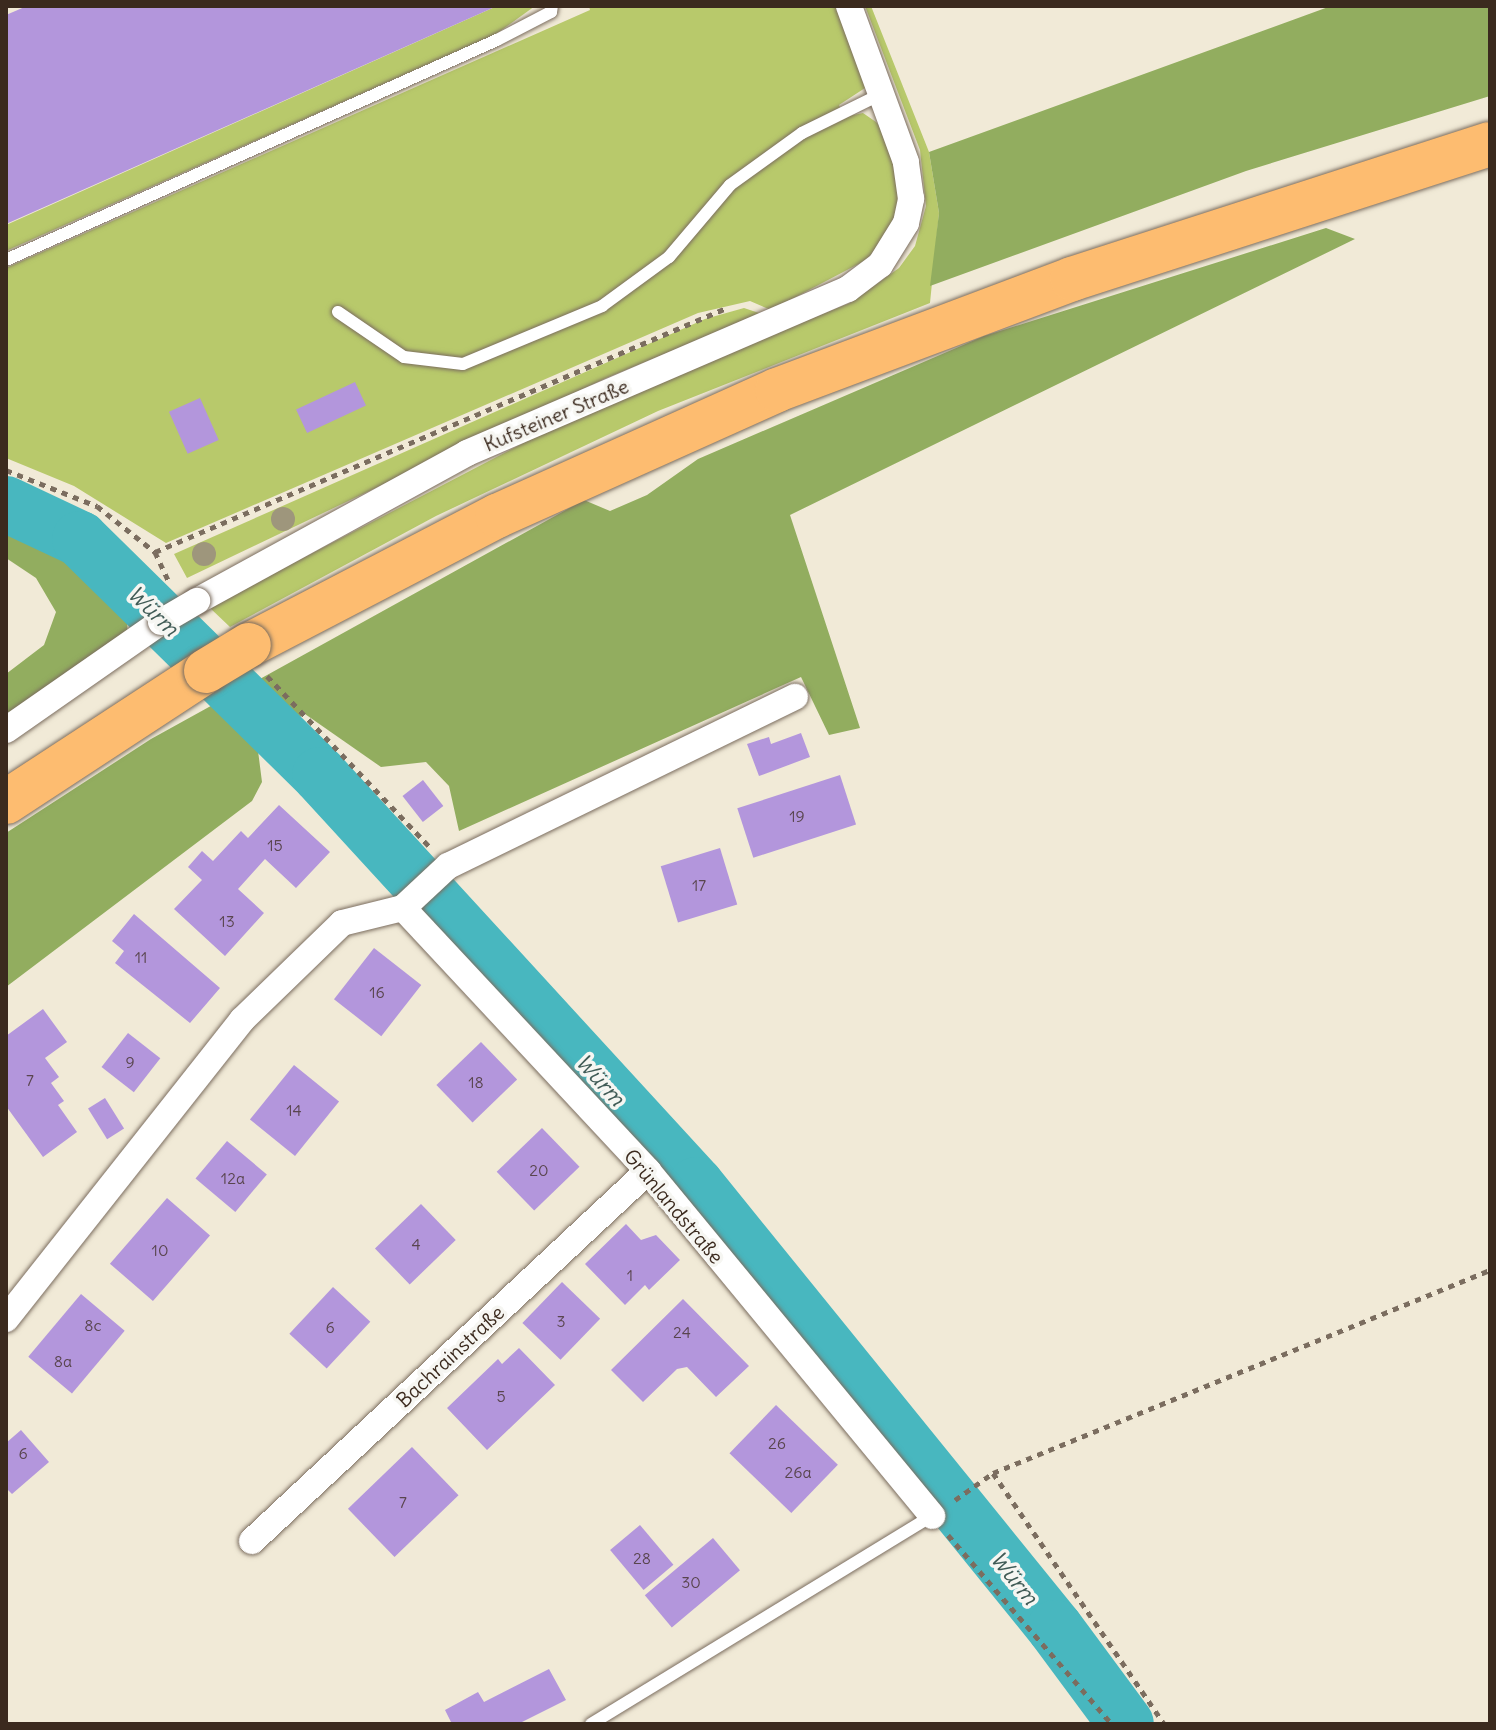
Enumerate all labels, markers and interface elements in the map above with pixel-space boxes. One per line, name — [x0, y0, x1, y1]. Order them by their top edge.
street label: Kufsteiner Straße — [480, 374, 632, 456]
water label: Würm — [122, 580, 184, 642]
house number: 19 — [789, 806, 805, 826]
house number: 15 — [267, 835, 283, 855]
house number: 17 — [692, 875, 706, 895]
house number: 13 — [219, 911, 235, 931]
house number: 11 — [135, 947, 147, 967]
house number: 16 — [369, 982, 385, 1002]
water label: Würm — [570, 1049, 630, 1111]
house number: 9 — [125, 1052, 135, 1072]
house number: 7 — [26, 1070, 34, 1090]
house number: 18 — [468, 1072, 484, 1092]
house number: 14 — [286, 1100, 302, 1120]
street label: Grünlandstraße — [619, 1144, 729, 1268]
house number: 20 — [529, 1160, 549, 1180]
house number: 12a — [221, 1168, 245, 1188]
house number: 4 — [411, 1234, 421, 1254]
house number: 10 — [152, 1240, 168, 1260]
house number: 1 — [627, 1265, 633, 1285]
street label: Bachrainstraße — [391, 1300, 509, 1412]
house number: 3 — [556, 1311, 566, 1331]
house number: 8c — [84, 1315, 102, 1335]
house number: 6 — [325, 1317, 335, 1337]
house number: 24 — [673, 1322, 691, 1342]
house number: 8a — [54, 1351, 72, 1371]
house number: 5 — [496, 1386, 506, 1406]
house number: 26 — [768, 1433, 786, 1453]
house number: 6 — [18, 1443, 28, 1463]
house number: 26a — [784, 1462, 812, 1482]
house number: 7 — [399, 1492, 407, 1512]
water label: Würm — [985, 1546, 1043, 1610]
house number: 28 — [633, 1548, 651, 1568]
house number: 30 — [681, 1572, 701, 1592]

